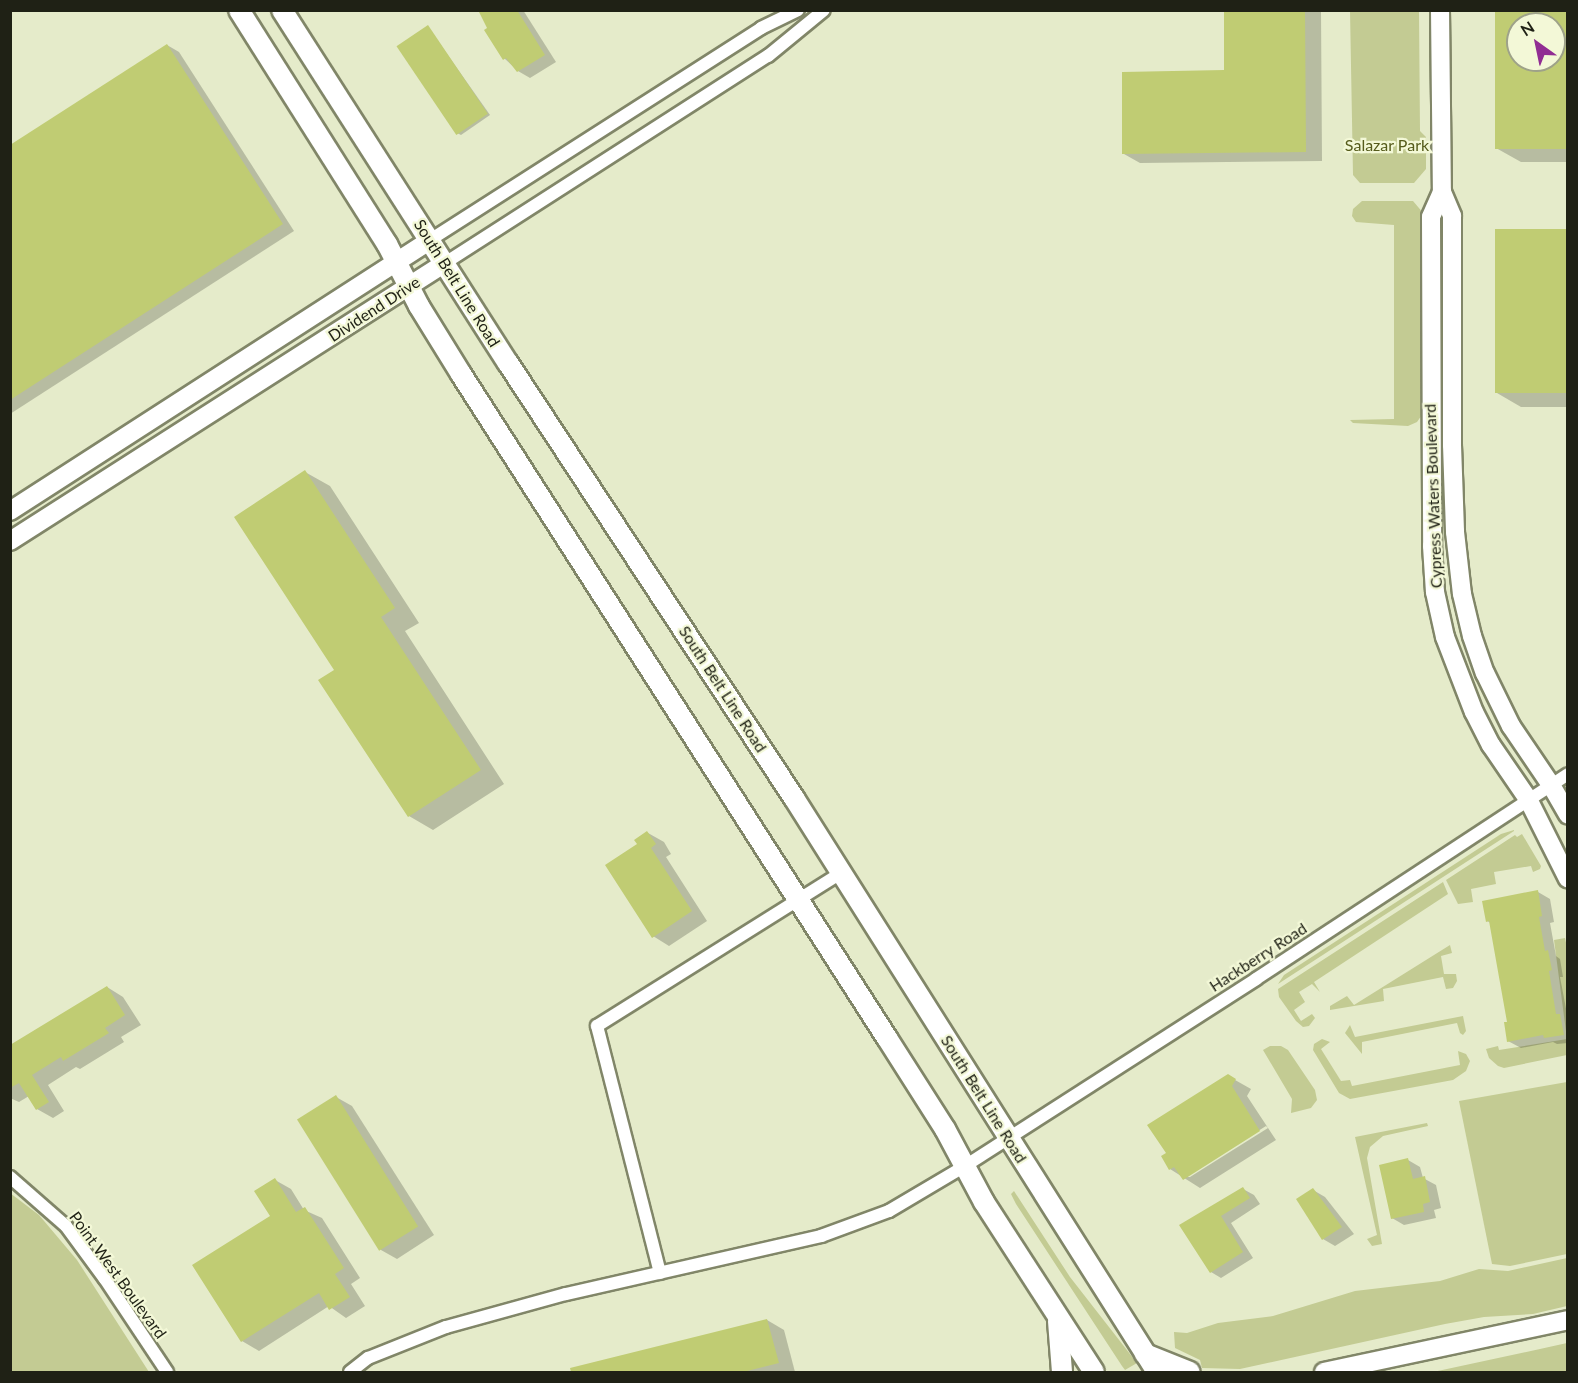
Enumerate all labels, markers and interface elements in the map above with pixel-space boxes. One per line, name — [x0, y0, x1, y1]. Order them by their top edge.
north arrow — [1506, 12, 1566, 72]
text: N — [1517, 17, 1537, 39]
park label: Salazar Park — [1345, 135, 1429, 155]
street label: South Belt Line Road — [410, 216, 504, 350]
street label: Dividend Drive — [325, 272, 423, 346]
street label: Cypress Waters Boulevard — [1420, 403, 1446, 589]
street label: South Belt Line Road — [675, 622, 771, 756]
street label: Hackberry Road — [1206, 918, 1310, 996]
street label: South Belt Line Road — [937, 1032, 1031, 1166]
street label: Point West Boulevard — [65, 1208, 171, 1342]

